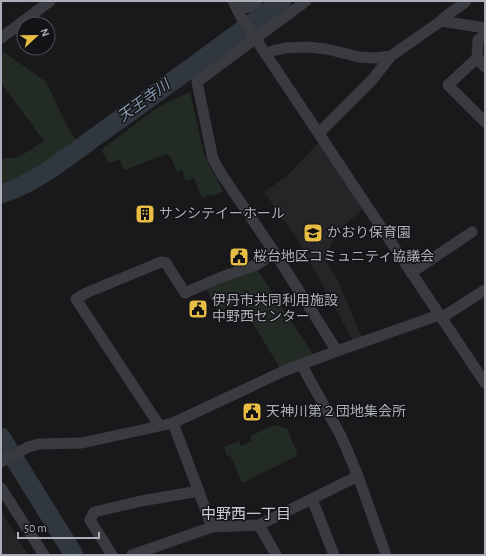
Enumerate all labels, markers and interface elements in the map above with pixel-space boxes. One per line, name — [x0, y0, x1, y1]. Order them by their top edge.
north arrow — [16, 16, 56, 56]
text: N — [38, 27, 51, 38]
water label: 天王寺川 — [115, 75, 174, 125]
building icon: サンシテイーホール — [134, 203, 156, 225]
place label: サンシテイーホール — [159, 207, 285, 221]
school or university icon: かおり保育園 — [302, 222, 324, 244]
place label: かおり保育園 — [327, 225, 411, 240]
public building icon: 桜台地区コミュニティ協議会 — [228, 246, 250, 268]
place label: 桜台地区コミュニティ協議会 — [253, 248, 434, 264]
place label: 伊丹市共同利用施設 中野西センター — [212, 292, 338, 324]
public building icon: 伊丹市共同利用施設 中野西センター — [187, 298, 209, 320]
public building icon: 天神川第２団地集会所 — [241, 401, 263, 423]
place label: 天神川第２団地集会所 — [266, 403, 406, 419]
district label: 中野西一丁目 — [201, 506, 291, 522]
scale bar — [18, 514, 99, 540]
text: 50 m — [24, 522, 47, 534]

